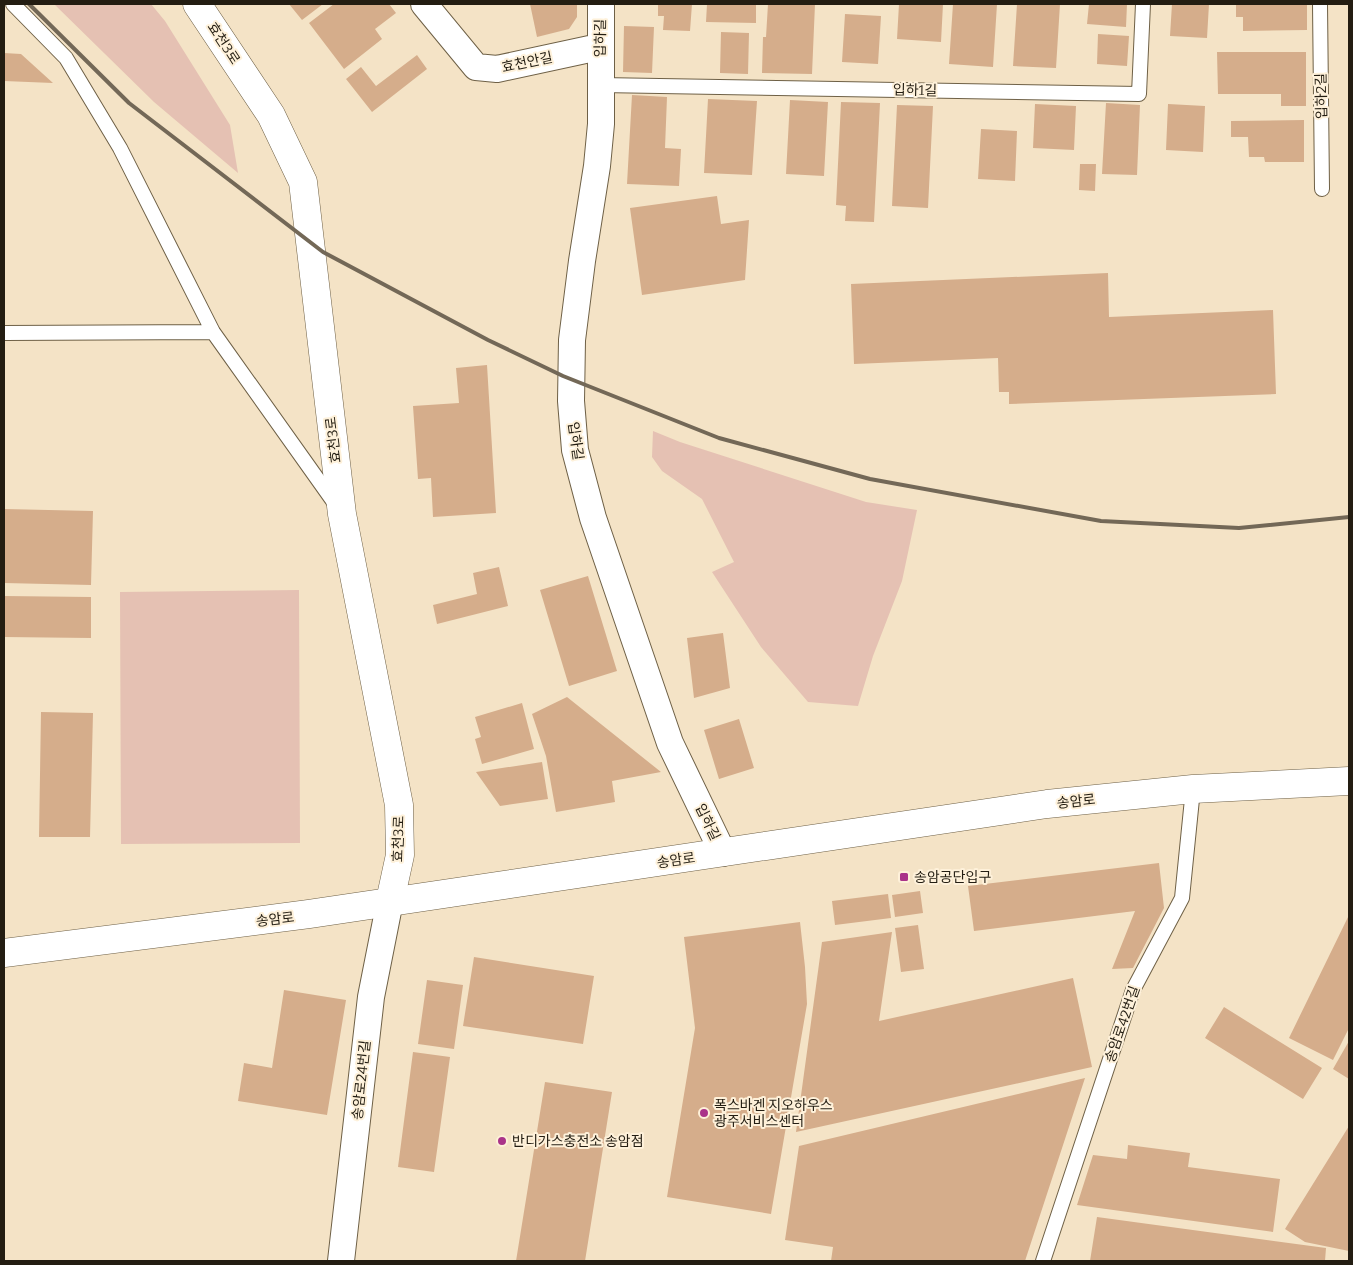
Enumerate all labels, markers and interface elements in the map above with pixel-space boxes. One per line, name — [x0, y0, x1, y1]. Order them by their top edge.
street label: 효천3로 — [204, 19, 243, 68]
street label: 입하길 — [592, 19, 609, 57]
street label: 효천안길 — [500, 49, 554, 76]
street label: 입하2길 — [1313, 73, 1330, 119]
street label: 입하1길 — [893, 82, 937, 99]
street label: 효천3로 — [322, 416, 345, 464]
street label: 입하길 — [564, 421, 587, 461]
street label: 송암로 — [1056, 791, 1096, 812]
street label: 입하길 — [691, 801, 724, 843]
street label: 효천3로 — [389, 815, 408, 863]
street label: 송암로 — [656, 849, 697, 872]
place label: 송암공단입구 — [914, 869, 991, 886]
marker: 송암공단입구 — [898, 871, 910, 883]
street label: 송암로 — [255, 909, 295, 930]
street label: 송암로42번길 — [1101, 983, 1144, 1065]
street label: 송암로24번길 — [349, 1039, 374, 1121]
place label: 폭스바겐 지오하우스 광주서비스센터 — [714, 1097, 833, 1130]
marker: 폭스바겐 지오하우스 광주서비스센터 — [698, 1107, 710, 1119]
place label: 반디가스충전소 송암점 — [512, 1133, 644, 1150]
marker: 반디가스충전소 송암점 — [496, 1135, 508, 1147]

